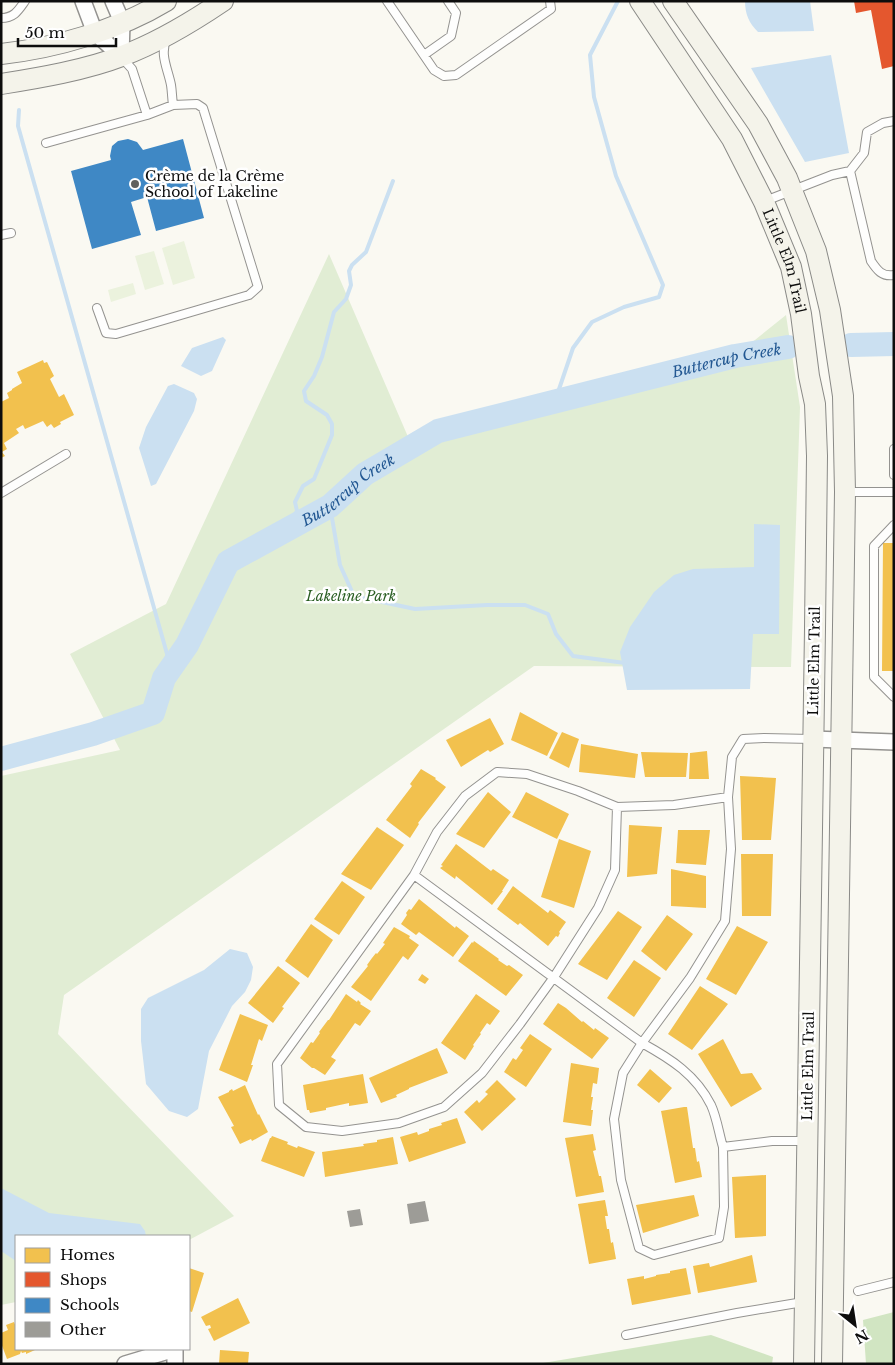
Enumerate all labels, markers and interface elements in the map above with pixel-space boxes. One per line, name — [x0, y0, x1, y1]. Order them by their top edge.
scale bar — [18, 15, 115, 47]
text: 50 m — [25, 23, 65, 42]
place label: Crème de la Crème School of Lakeline — [145, 167, 284, 201]
marker: Crème de la Crème School of Lakeline — [129, 178, 141, 190]
street label: Little Elm Trail — [759, 206, 810, 315]
water label: Buttercup Creek — [669, 339, 782, 381]
water label: Buttercup Creek — [297, 449, 398, 530]
park label: Lakeline Park — [305, 587, 396, 605]
street label: Little Elm Trail — [804, 606, 824, 716]
street label: Little Elm Trail — [798, 1011, 818, 1121]
legend — [15, 1235, 190, 1350]
text: Homes — [60, 1245, 115, 1264]
text: Shops — [60, 1270, 107, 1289]
text: Schools — [60, 1295, 120, 1314]
north arrow — [830, 1300, 880, 1350]
text: Other — [60, 1320, 107, 1339]
text: N — [851, 1325, 872, 1347]

